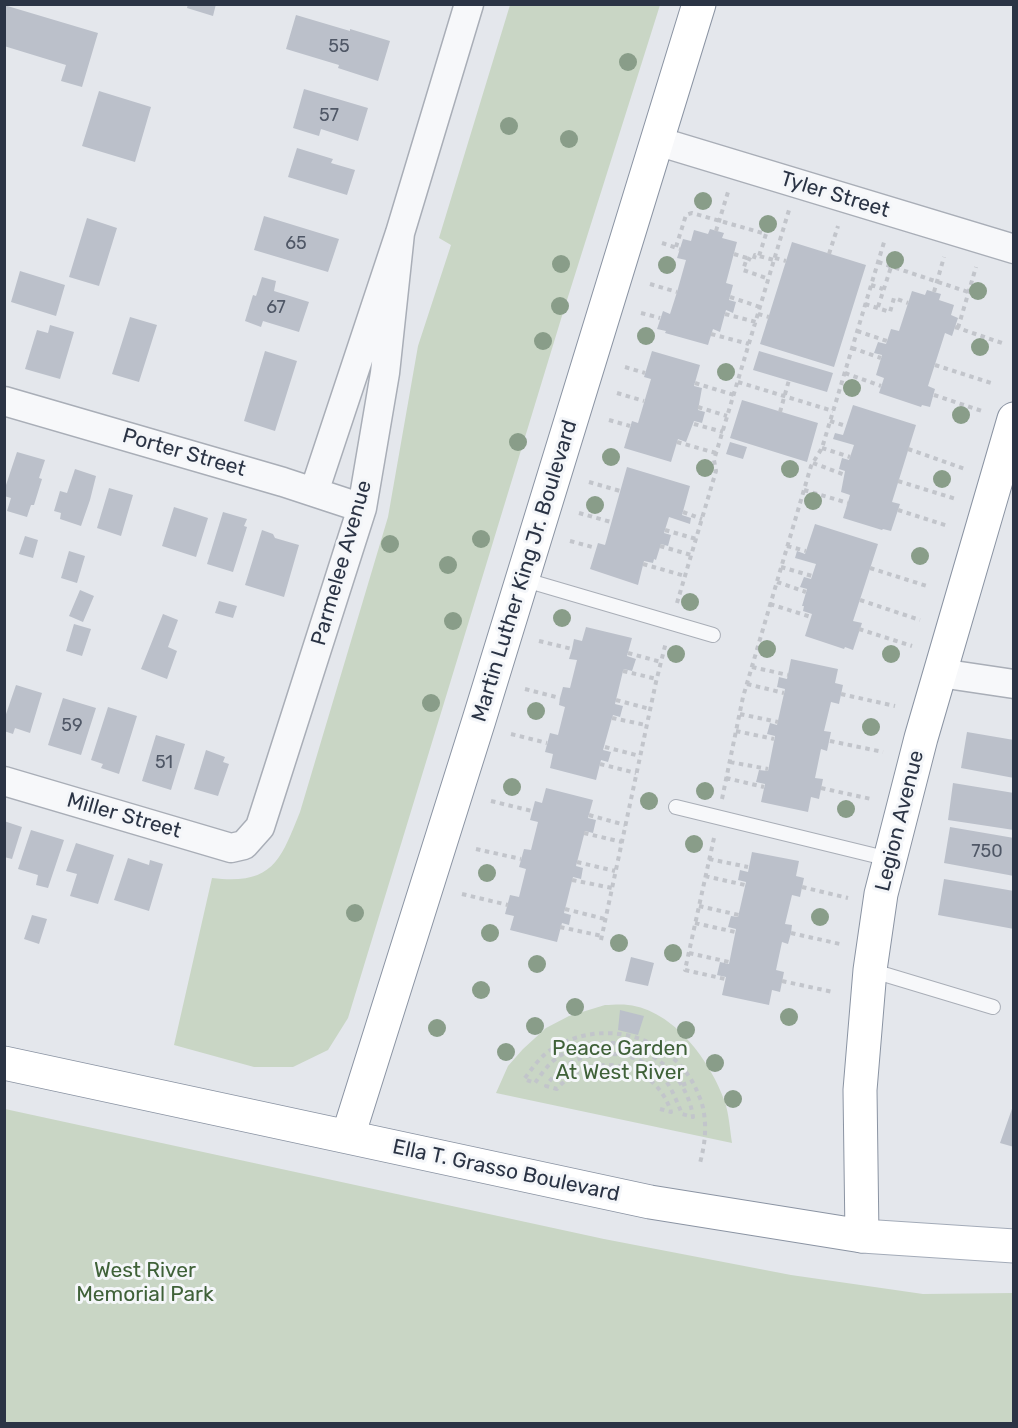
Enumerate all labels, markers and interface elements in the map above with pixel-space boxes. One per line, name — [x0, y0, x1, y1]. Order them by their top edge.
house number: 55 — [328, 36, 350, 58]
house number: 57 — [319, 105, 339, 127]
street label: Tyler Street — [777, 166, 893, 224]
house number: 65 — [285, 233, 307, 255]
house number: 67 — [266, 297, 286, 319]
street label: Martin Luther King Jr. Boulevard — [467, 417, 583, 725]
street label: Porter Street — [119, 423, 249, 483]
street label: Parmelee Avenue — [306, 478, 378, 648]
house number: 59 — [61, 715, 83, 737]
street label: Legion Avenue — [870, 748, 930, 894]
house number: 51 — [155, 752, 173, 774]
street label: Miller Street — [64, 788, 184, 844]
house number: 750 — [971, 841, 1003, 863]
park label: Peace Garden At West River — [552, 1036, 688, 1086]
street label: Ella T. Grasso Boulevard — [390, 1135, 622, 1207]
park label: West River Memorial Park — [76, 1258, 214, 1308]

